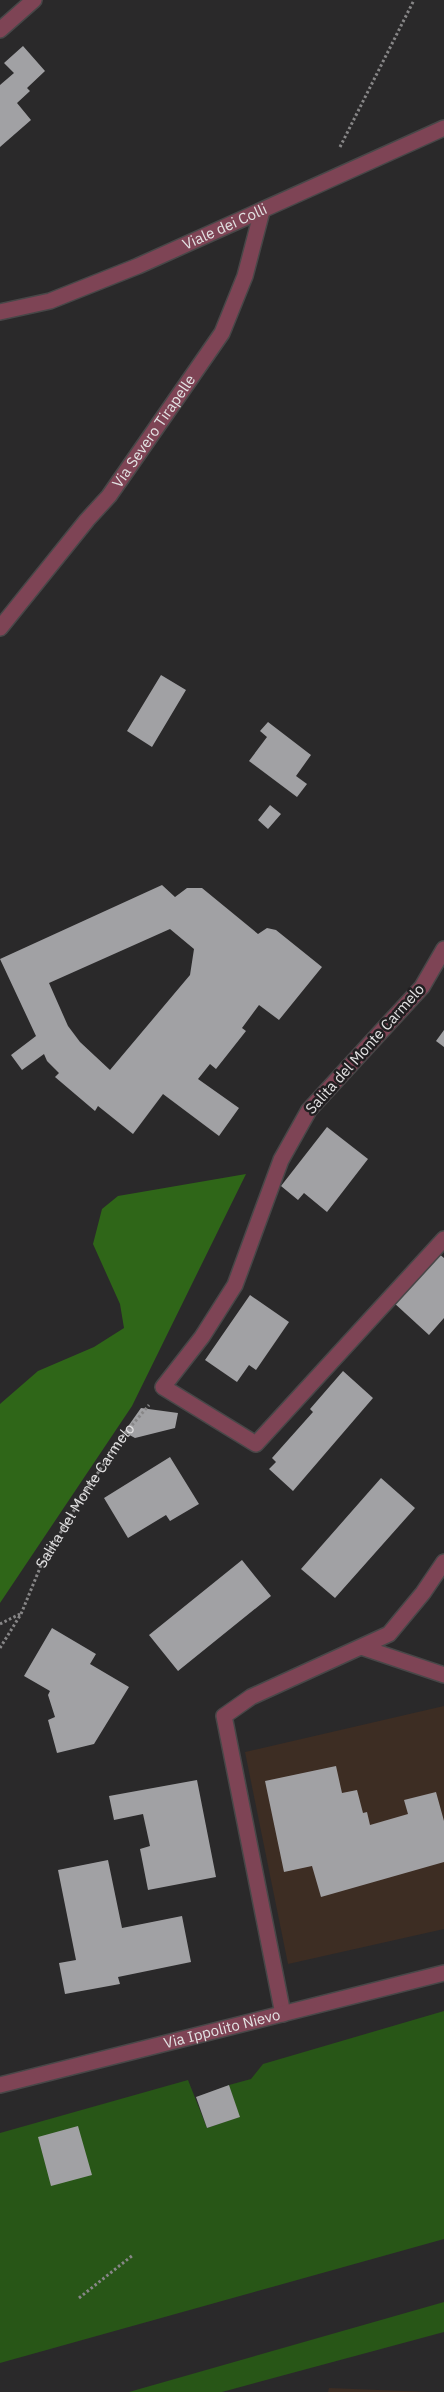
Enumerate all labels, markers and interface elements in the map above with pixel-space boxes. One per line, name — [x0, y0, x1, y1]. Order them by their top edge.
street label: Viale dei Colli — [179, 199, 270, 254]
street label: Via Severo Tirapelle — [108, 371, 199, 491]
street label: Salita del Monte Carmelo — [301, 980, 428, 1118]
street label: Salita del Monte Carmelo — [31, 1419, 139, 1571]
street label: Via Ippolito Nievo — [162, 2005, 282, 2052]

